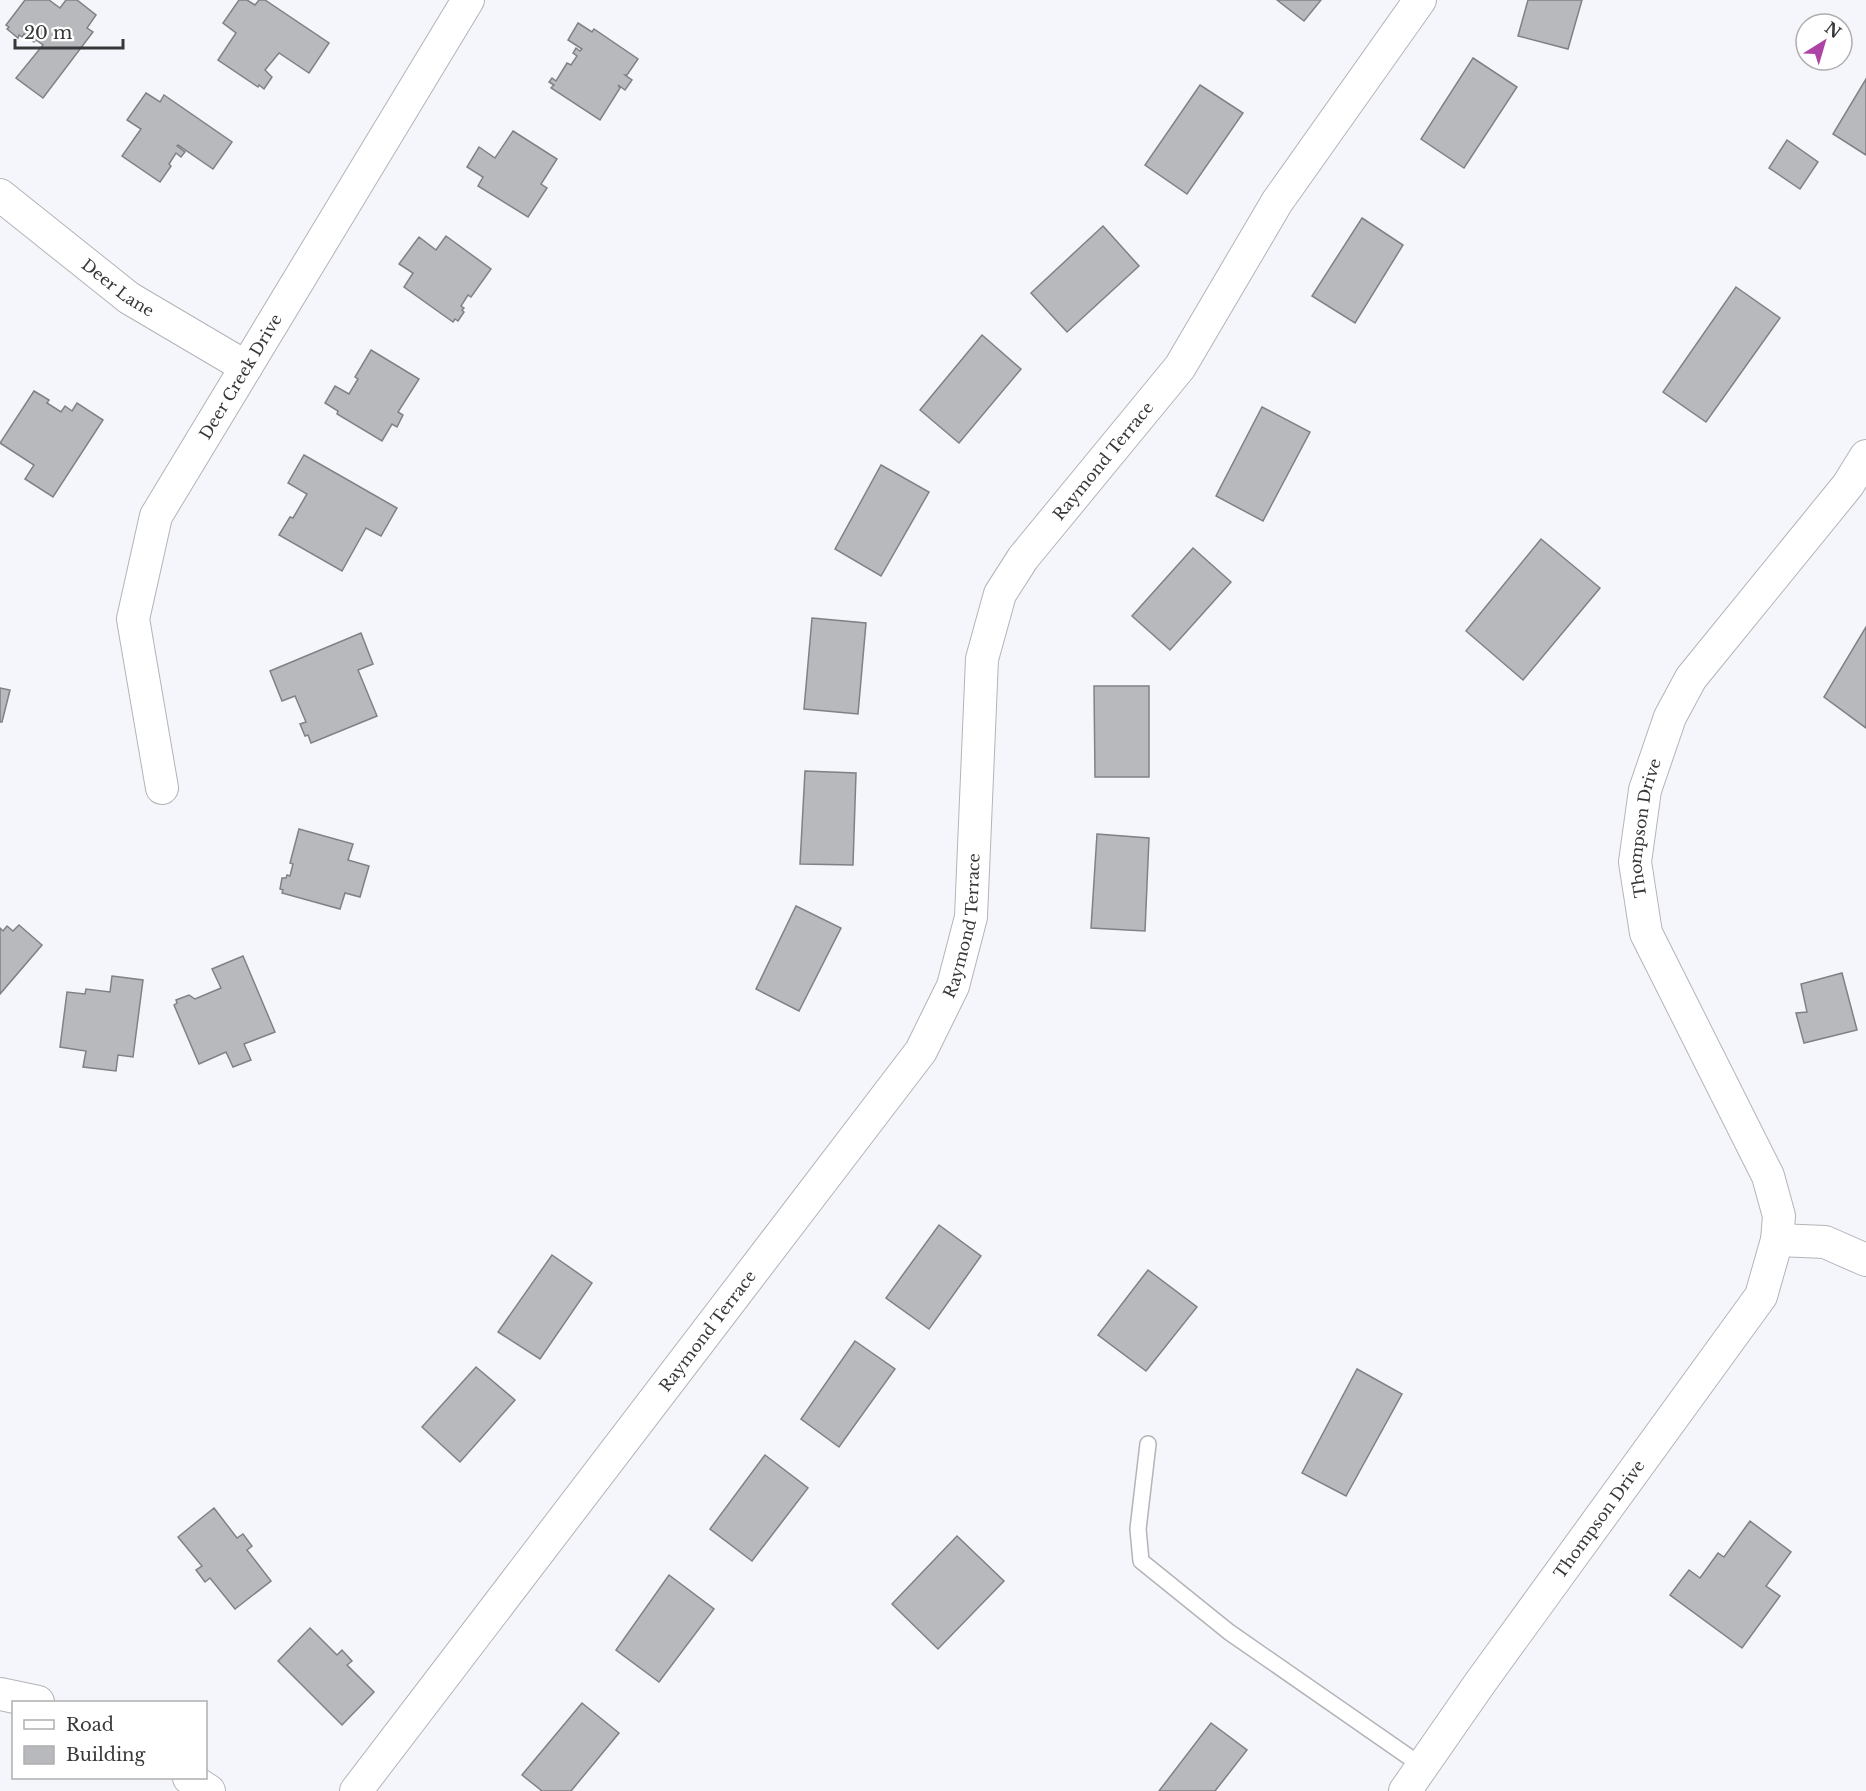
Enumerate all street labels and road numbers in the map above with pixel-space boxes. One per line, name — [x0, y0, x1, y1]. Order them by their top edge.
street label: Deer Lane — [78, 254, 158, 321]
street label: Deer Creek Drive — [195, 310, 286, 443]
street label: Raymond Terrace — [1048, 398, 1157, 524]
street label: Thompson Drive — [1625, 756, 1665, 899]
street label: Raymond Terrace — [939, 853, 984, 1001]
street label: Raymond Terrace — [655, 1266, 760, 1395]
street label: Thompson Drive — [1549, 1456, 1649, 1582]

